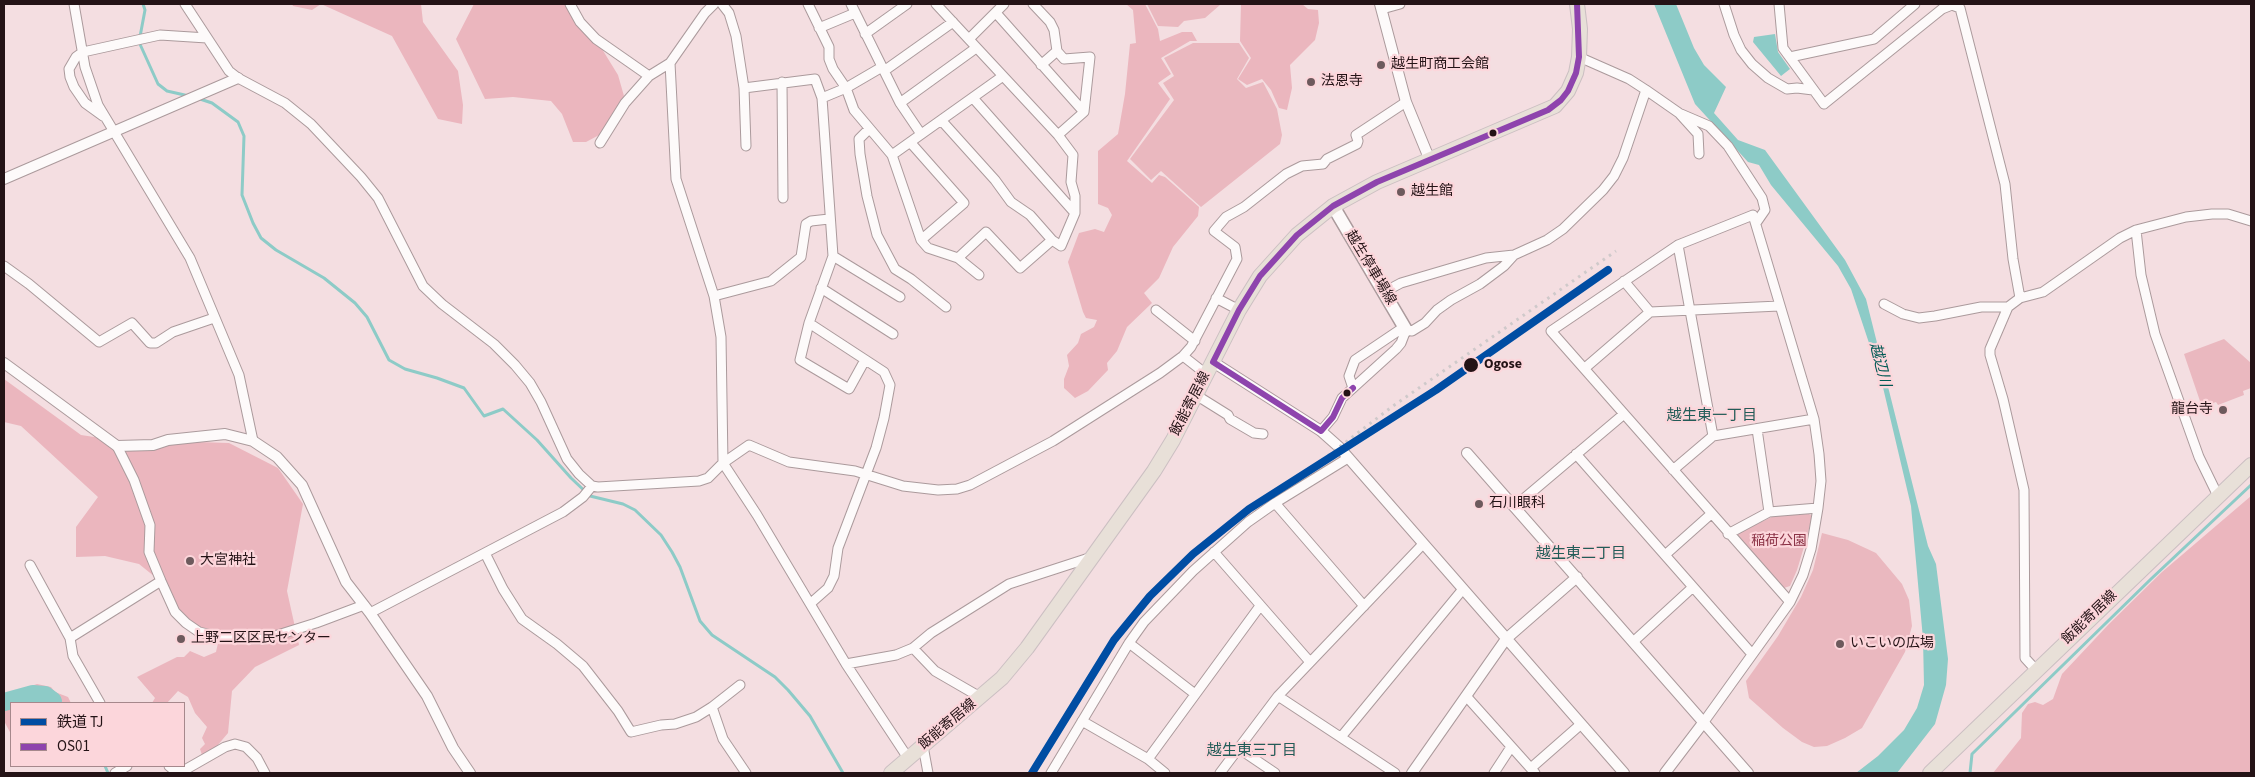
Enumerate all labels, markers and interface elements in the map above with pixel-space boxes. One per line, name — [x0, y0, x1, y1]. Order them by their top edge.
place label: 越生町商工会館 — [1391, 57, 1489, 73]
marker: 越生町商工会館 — [1375, 59, 1387, 71]
place label: 法恩寺 — [1321, 74, 1363, 90]
marker: 法恩寺 — [1305, 76, 1317, 88]
unlabelled marker — [1488, 128, 1498, 138]
place label: 越生館 — [1411, 184, 1453, 200]
marker: 越生館 — [1395, 186, 1407, 198]
street label: 越生停車場線 — [1341, 228, 1399, 308]
water label: 越辺川 — [1865, 341, 1893, 389]
marker: Ogose — [1462, 356, 1480, 374]
place label: Ogose — [1484, 357, 1522, 373]
street label: 飯能寄居線 — [1168, 369, 1214, 439]
unlabelled marker — [1342, 388, 1352, 398]
place label: 龍台寺 — [2171, 402, 2213, 418]
marker: 龍台寺 — [2217, 404, 2229, 416]
district label: 越生東一丁目 — [1667, 408, 1757, 426]
place label: 石川眼科 — [1489, 496, 1545, 512]
marker: 石川眼科 — [1473, 498, 1485, 510]
park label: 稲荷公園 — [1751, 534, 1807, 550]
district label: 越生東二丁目 — [1536, 546, 1626, 564]
place label: 大宮神社 — [200, 553, 256, 569]
marker: 大宮神社 — [184, 555, 196, 567]
street label: 飯能寄居線 — [2059, 588, 2121, 648]
place label: 上野二区区民センター — [191, 631, 331, 647]
marker: 上野二区区民センター — [175, 633, 187, 645]
place label: いこいの広場 — [1850, 636, 1934, 652]
marker: いこいの広場 — [1834, 638, 1846, 650]
street label: 飯能寄居線 — [916, 696, 980, 754]
legend — [10, 702, 185, 767]
text: 鉄道 TJ — [57, 712, 103, 733]
text: OS01 — [57, 736, 90, 757]
district label: 越生東三丁目 — [1207, 743, 1297, 761]

